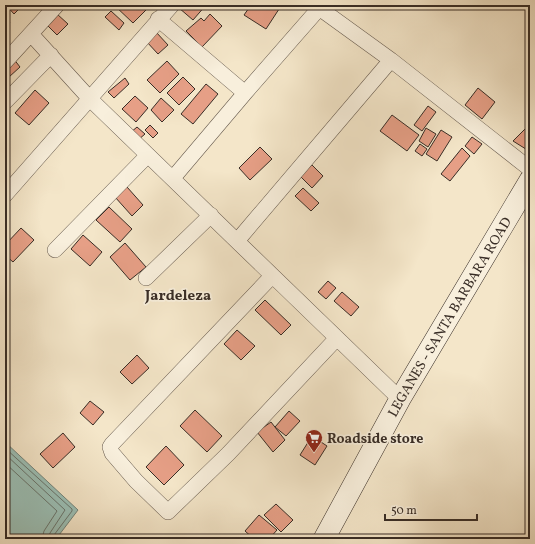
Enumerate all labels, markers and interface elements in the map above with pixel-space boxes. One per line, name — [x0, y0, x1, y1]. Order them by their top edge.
street label: LEGANES - SANTA BARBARA ROAD — [384, 214, 517, 421]
district label: Jardeleza — [144, 286, 211, 307]
supermarket icon: Roadside store — [304, 428, 324, 453]
place label: Roadside store — [327, 430, 424, 449]
scale bar — [385, 496, 477, 522]
text: 50 m — [391, 503, 417, 519]

